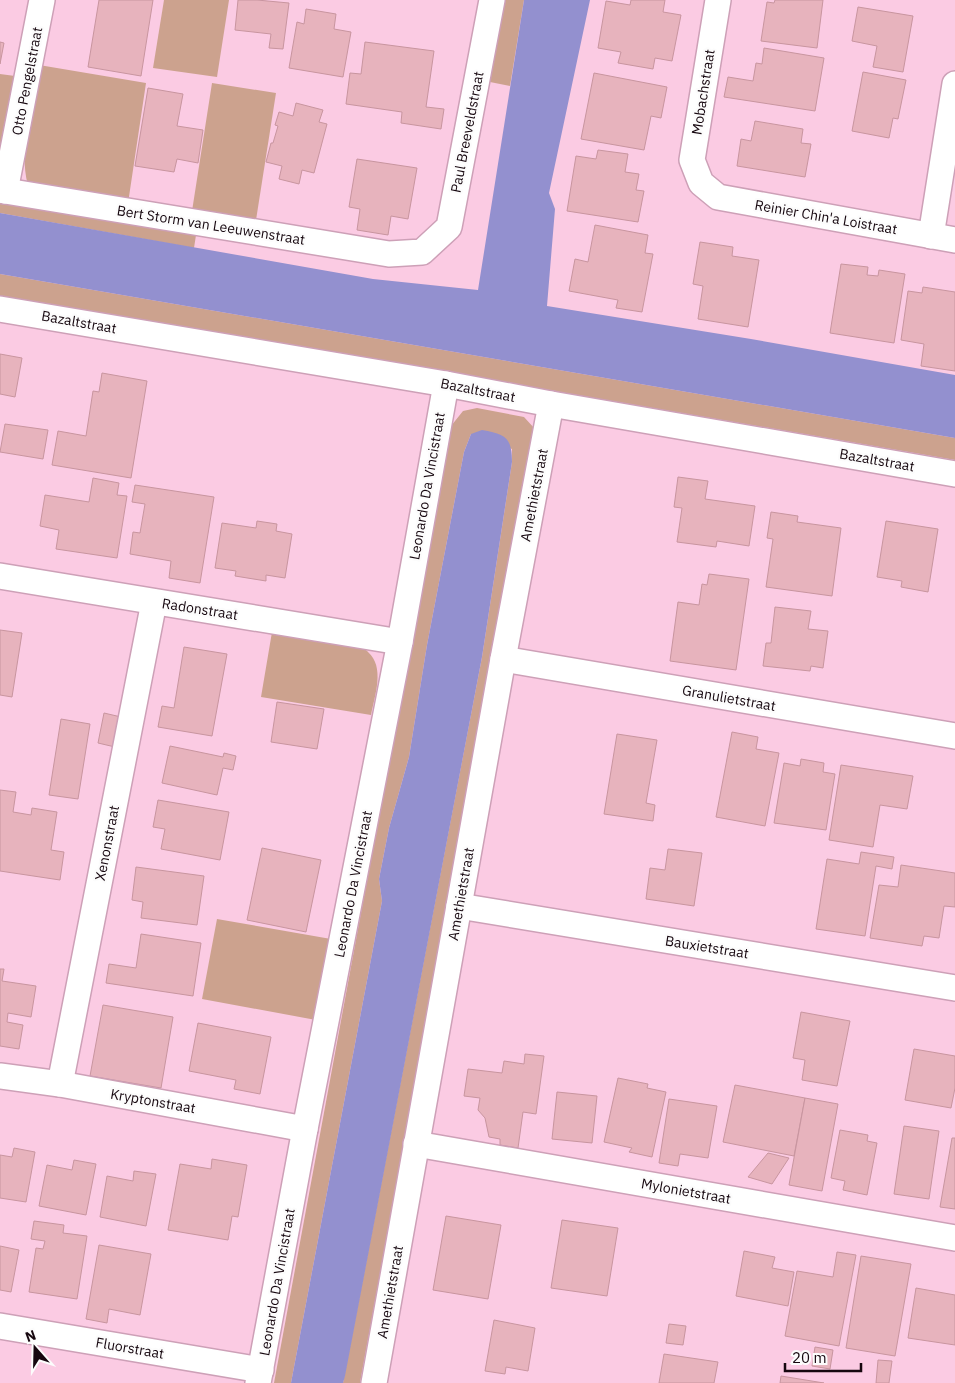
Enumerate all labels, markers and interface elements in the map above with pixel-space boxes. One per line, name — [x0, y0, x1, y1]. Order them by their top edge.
street label: Otto Pengelstraat — [8, 25, 46, 137]
street label: Mobachstraat — [687, 48, 719, 136]
street label: Paul Breeveldstraat — [446, 70, 488, 194]
street label: Reinier Chin'a Loistraat — [753, 196, 899, 238]
street label: Bert Storm van Leeuwenstraat — [116, 201, 306, 249]
street label: Bazaltstraat — [40, 307, 118, 337]
street label: Bazaltstraat — [439, 374, 517, 406]
street label: Leonardo Da Vincistraat — [405, 411, 449, 561]
street label: Bazaltstraat — [838, 445, 916, 475]
street label: Amethietstraat — [516, 447, 552, 543]
street label: Radonstraat — [161, 594, 239, 624]
street label: Granulietstraat — [681, 681, 777, 715]
street label: Xenonstraat — [91, 804, 123, 882]
street label: Leonardo Da Vincistraat — [330, 809, 376, 959]
street label: Amethietstraat — [444, 846, 478, 942]
street label: Bauxietstraat — [664, 932, 750, 962]
street label: Kryptonstraat — [109, 1085, 197, 1117]
street label: Mylonietstraat — [640, 1174, 732, 1208]
street label: Leonardo Da Vincistraat — [255, 1207, 299, 1357]
street label: Amethietstraat — [373, 1244, 407, 1340]
north arrow — [10, 1323, 60, 1373]
text: N — [23, 1326, 38, 1346]
street label: Fluorstraat — [94, 1333, 166, 1363]
scale bar — [785, 1340, 861, 1372]
text: 20 m — [792, 1348, 827, 1367]

